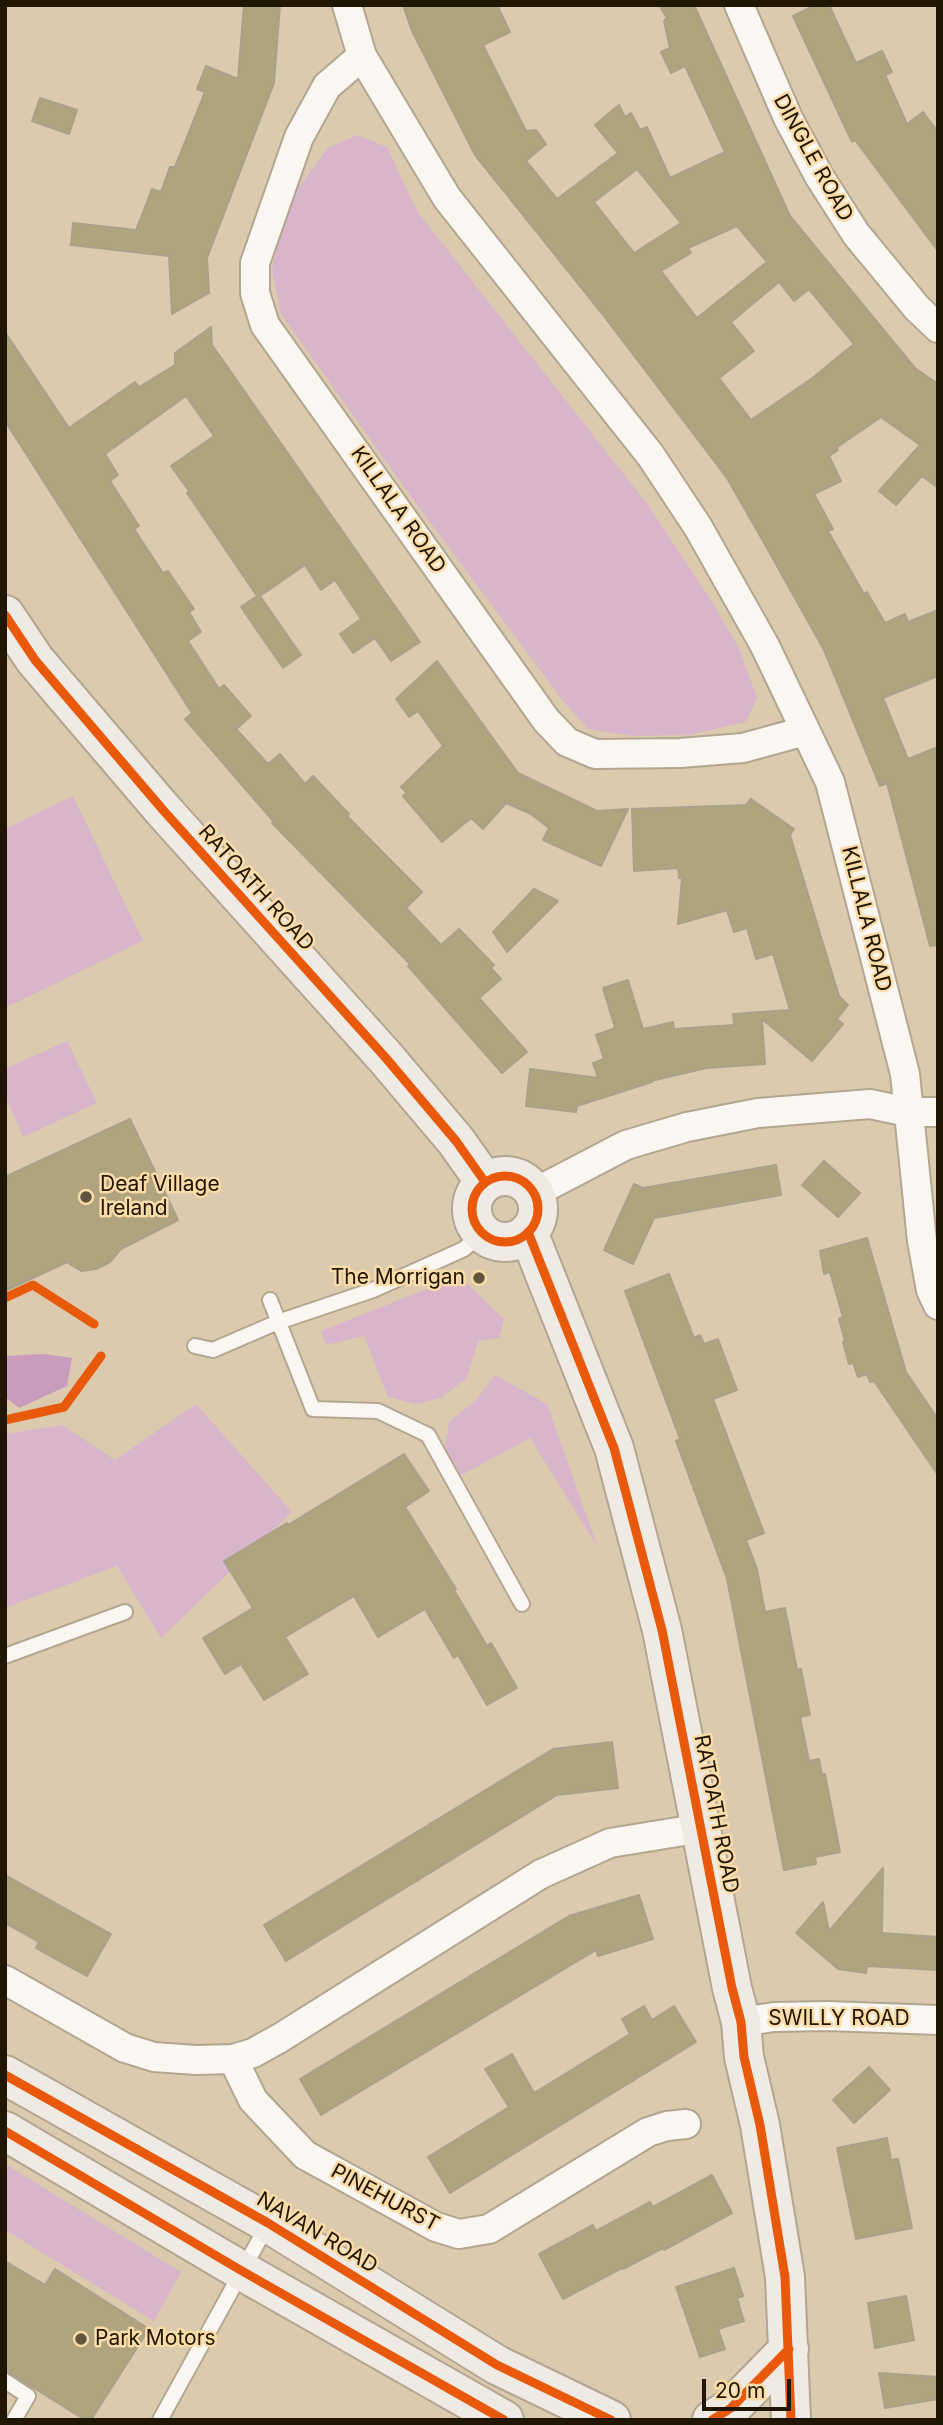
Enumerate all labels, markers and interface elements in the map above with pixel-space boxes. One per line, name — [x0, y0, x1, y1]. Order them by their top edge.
street label: DINGLE ROAD — [768, 90, 858, 226]
street label: KILLALA ROAD — [345, 442, 451, 578]
street label: RATOATH ROAD — [193, 820, 319, 956]
street label: KILLALA ROAD — [836, 844, 896, 994]
place label: Deaf Village Ireland — [100, 1172, 220, 1222]
marker: Deaf Village Ireland — [78, 1189, 94, 1205]
place label: The Morrigan — [331, 1265, 465, 1291]
marker: The Morrigan — [471, 1270, 487, 1286]
street label: RATOATH ROAD — [688, 1733, 744, 1895]
street label: SWILLY ROAD — [768, 2006, 910, 2032]
street label: PINEHURST — [326, 2159, 444, 2237]
street label: NAVAN ROAD — [252, 2187, 382, 2279]
place label: Park Motors — [95, 2326, 216, 2352]
marker: Park Motors — [73, 2331, 89, 2347]
scale bar — [705, 2366, 794, 2410]
text: 20 m — [715, 2378, 765, 2403]

